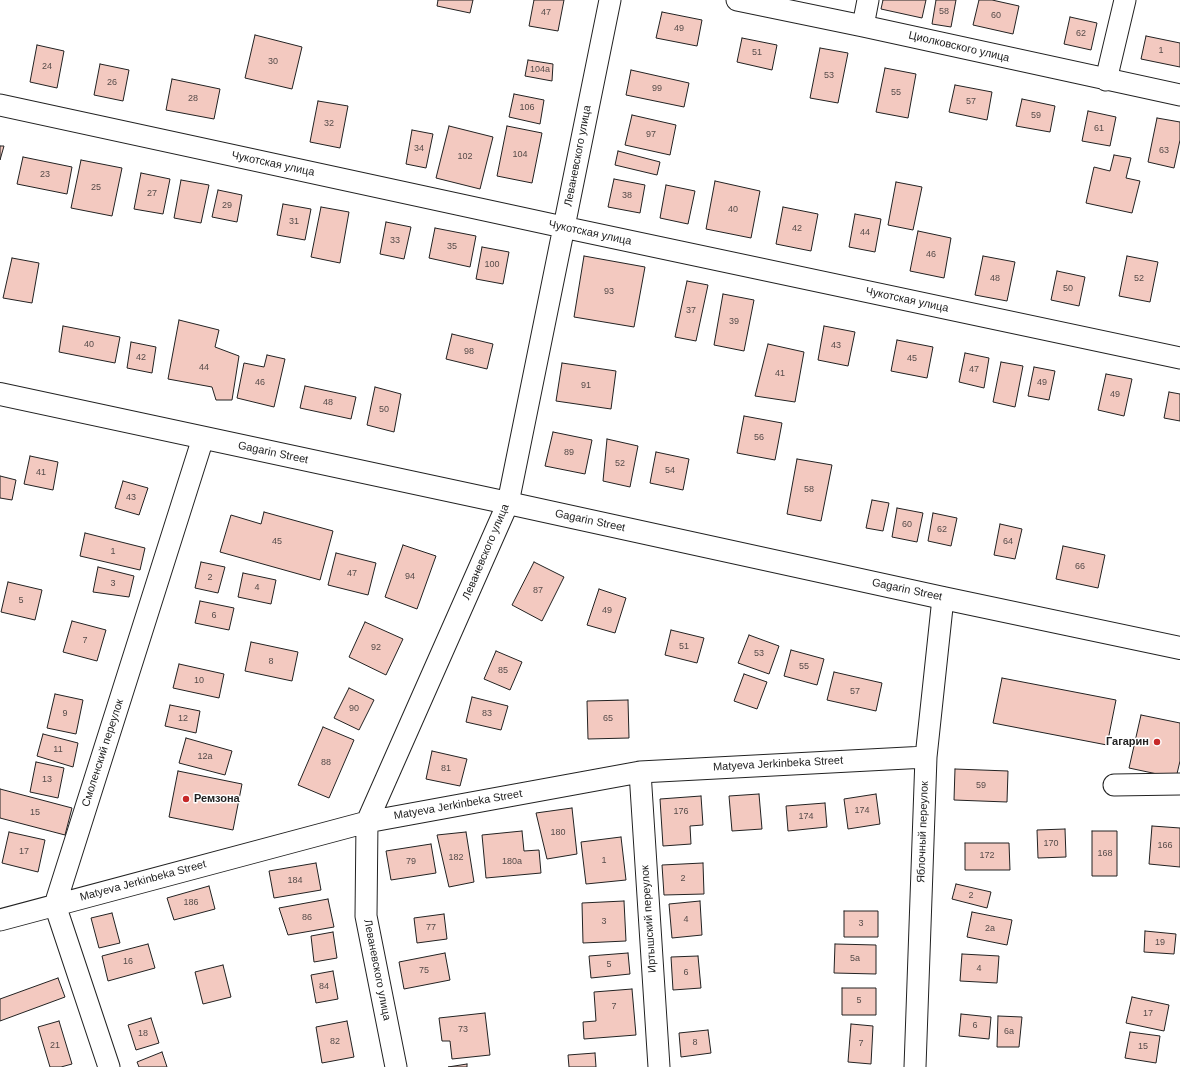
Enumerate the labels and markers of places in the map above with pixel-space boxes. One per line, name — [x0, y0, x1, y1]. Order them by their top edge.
place label: Гагарин — [1106, 735, 1149, 749]
marker: Гагарин — [1152, 737, 1162, 747]
place label: Ремзона — [194, 792, 240, 806]
marker: Ремзона — [181, 794, 191, 804]

